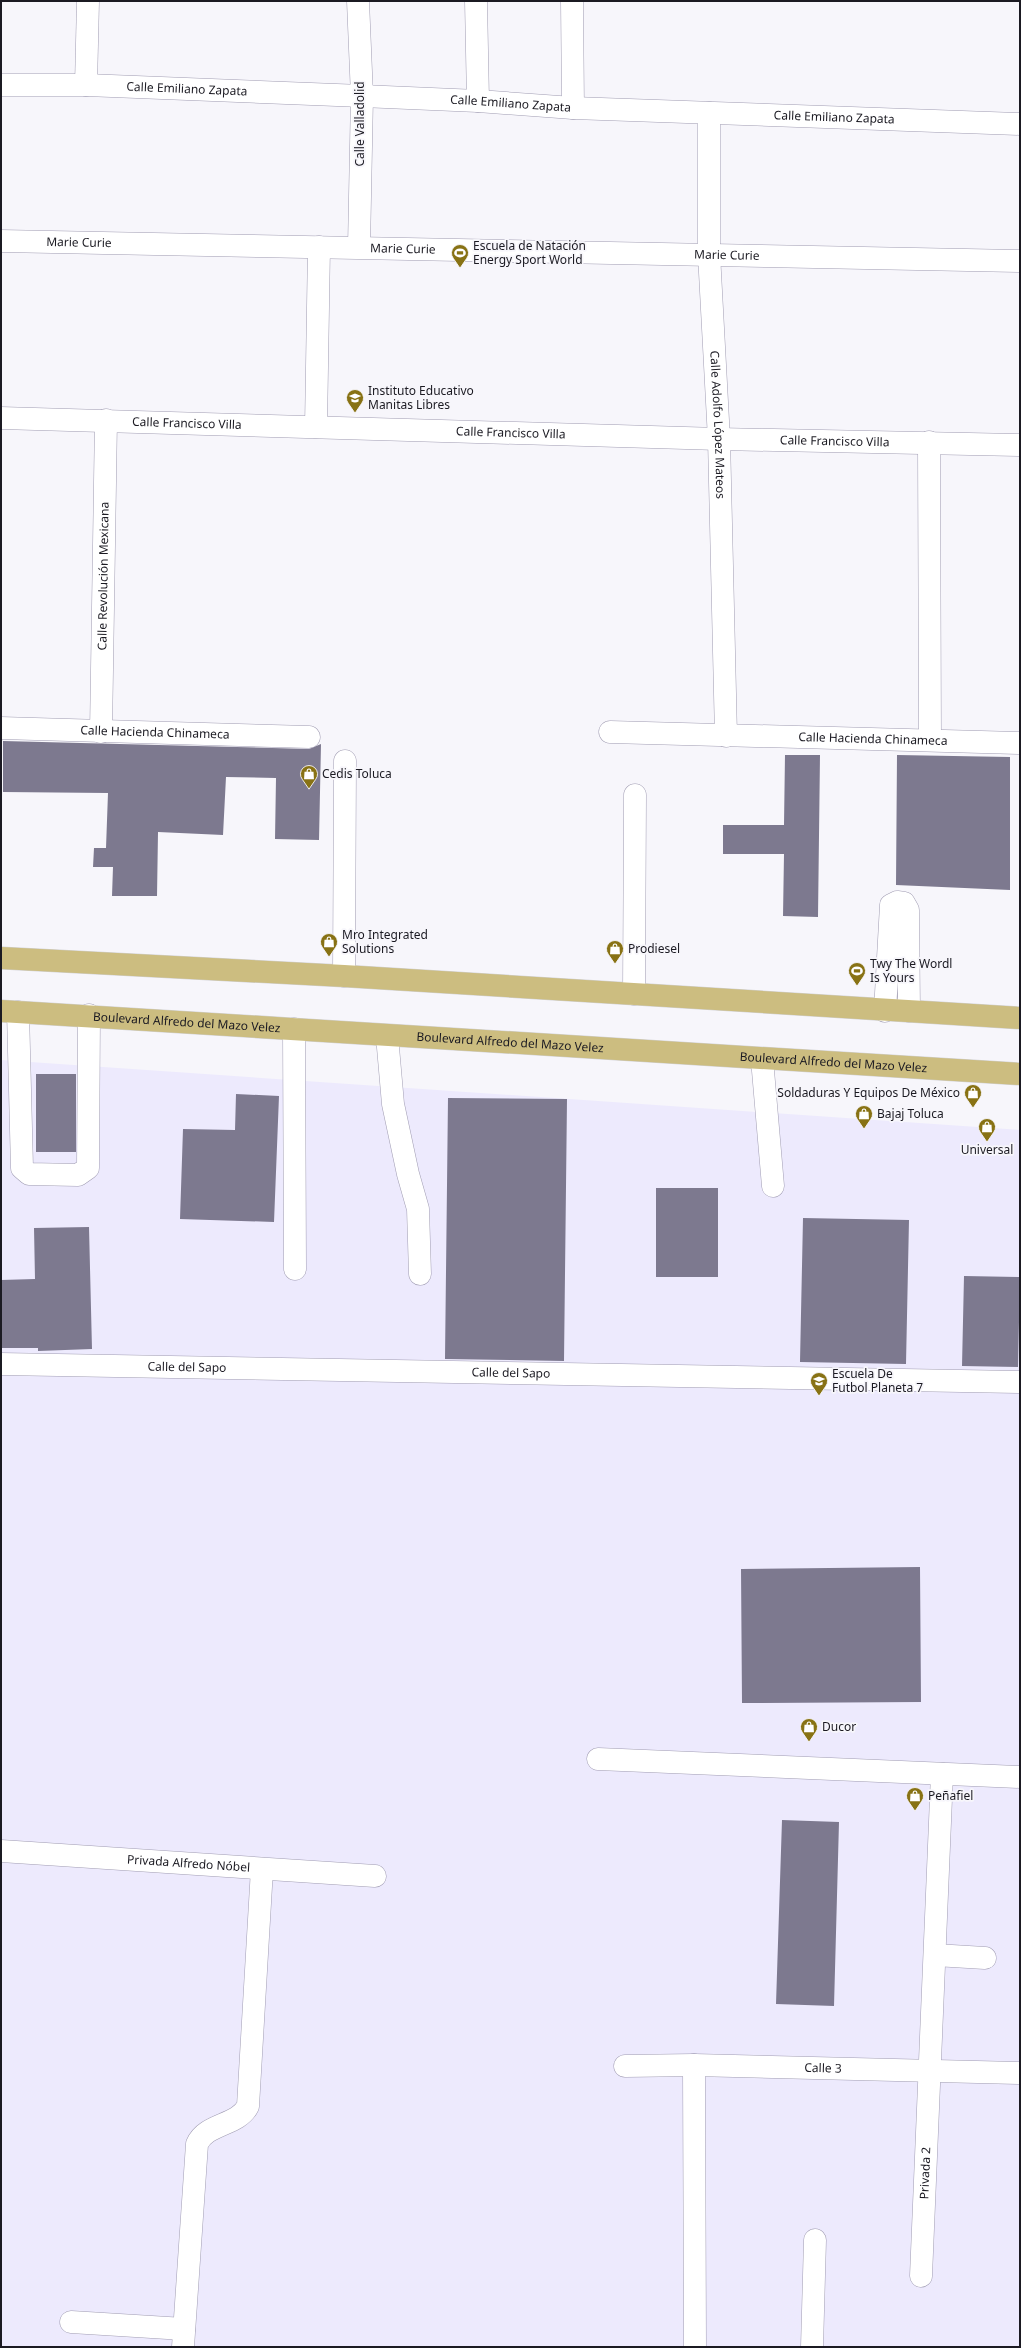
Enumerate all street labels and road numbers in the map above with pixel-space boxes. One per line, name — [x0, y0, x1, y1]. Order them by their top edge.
street label: Calle Emiliano Zapata — [126, 78, 248, 99]
street label: Calle Valladolid — [351, 81, 368, 167]
street label: Calle Emiliano Zapata — [450, 91, 572, 116]
street label: Calle Emiliano Zapata — [773, 106, 895, 128]
street label: Marie Curie — [46, 233, 112, 251]
street label: Marie Curie — [370, 239, 436, 258]
street label: Marie Curie — [694, 246, 760, 264]
street label: Calle Adolfo López Mateos — [706, 350, 729, 499]
street label: Calle Francisco Villa — [132, 413, 242, 433]
street label: Calle Francisco Villa — [456, 422, 566, 443]
street label: Calle Francisco Villa — [780, 431, 890, 450]
street label: Calle Revolución Mexicana — [93, 502, 113, 650]
street label: Calle Hacienda Chinameca — [80, 721, 230, 743]
street label: Calle Hacienda Chinameca — [798, 728, 948, 749]
street label: Boulevard Alfredo del Mazo Velez — [93, 1008, 281, 1036]
street label: Boulevard Alfredo del Mazo Velez — [416, 1028, 605, 1056]
street label: Boulevard Alfredo del Mazo Velez — [739, 1048, 928, 1076]
street label: Calle del Sapo — [147, 1358, 227, 1376]
street label: Calle del Sapo — [471, 1363, 550, 1382]
street label: Privada Alfredo Nóbel — [127, 1850, 251, 1876]
street label: Calle 3 — [804, 2059, 842, 2077]
street label: Privada 2 — [915, 2146, 934, 2200]

